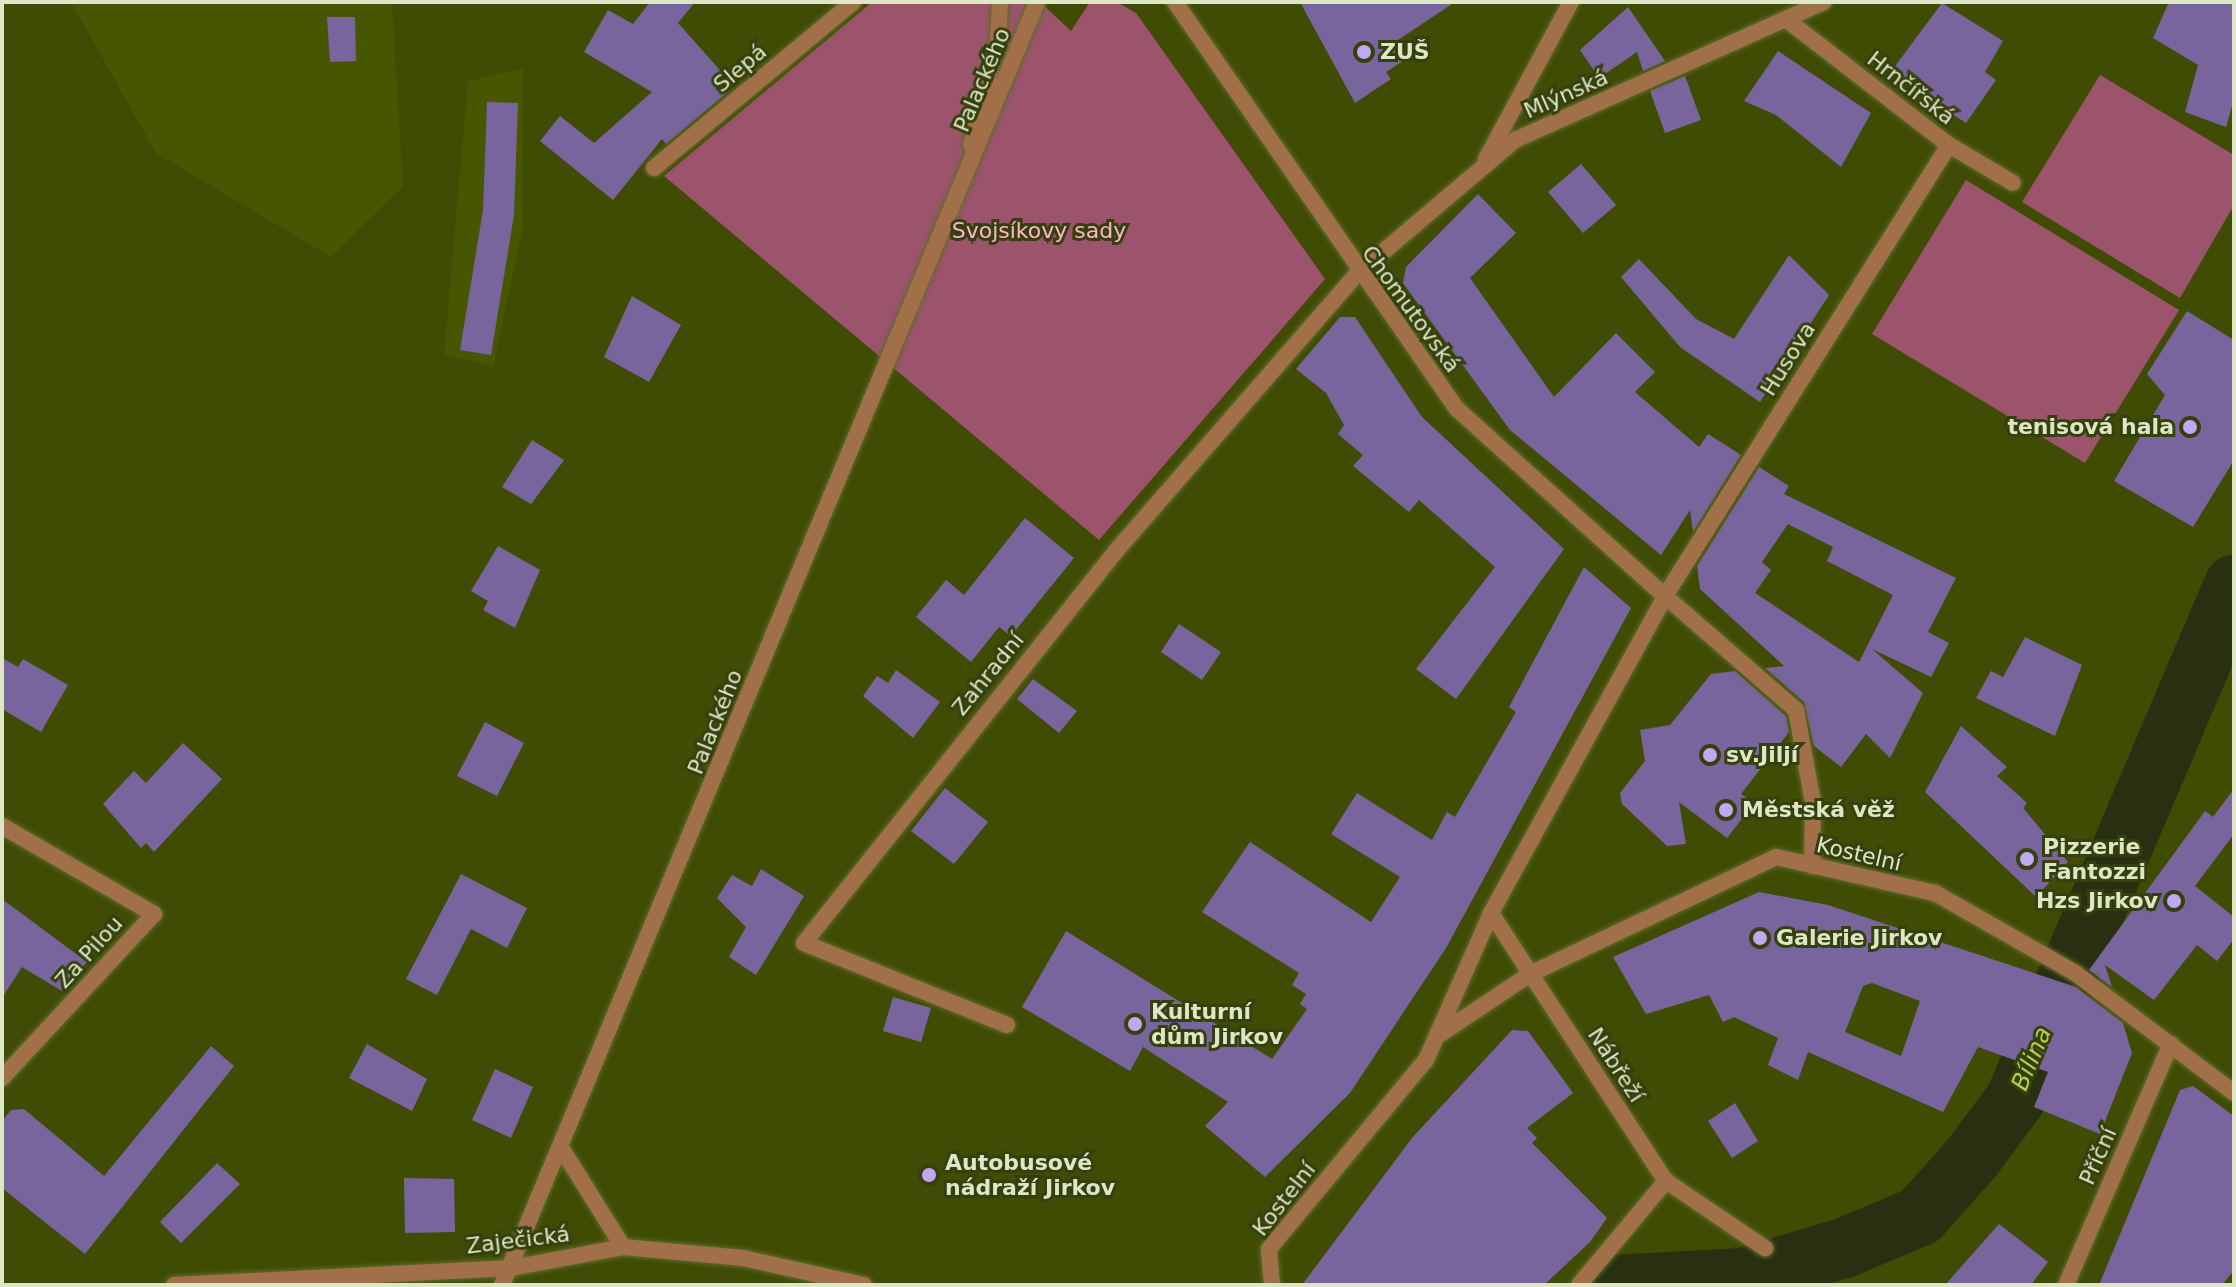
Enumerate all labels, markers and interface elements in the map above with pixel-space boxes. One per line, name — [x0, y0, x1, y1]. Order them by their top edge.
street label: Palackého — [948, 24, 1016, 136]
street label: Slepá — [708, 38, 772, 98]
place label: ZUŠ — [1380, 39, 1430, 65]
marker: ZUŠ — [1355, 43, 1373, 61]
street label: Hrnčířská — [1862, 46, 1960, 130]
street label: Mlýnská — [1520, 64, 1612, 124]
park label: Svojsíkovy sady — [952, 218, 1126, 244]
street label: Chomutovská — [1356, 240, 1466, 378]
street label: Husova — [1755, 317, 1821, 401]
place label: tenisová hala — [2007, 414, 2174, 440]
marker: tenisová hala — [2181, 418, 2199, 436]
street label: Zahradní — [947, 627, 1029, 721]
street label: Palackého — [682, 666, 748, 778]
place label: sv.Jiljí — [1726, 742, 1798, 768]
marker: sv.Jiljí — [1701, 746, 1719, 764]
place label: Městská věž — [1742, 797, 1895, 823]
marker: Městská věž — [1717, 801, 1735, 819]
street label: Kostelní — [1814, 831, 1904, 877]
place label: Pizzerie Fantozzi — [2043, 833, 2146, 884]
marker: Pizzerie Fantozzi — [2018, 850, 2036, 868]
place label: Hzs Jirkov — [2036, 888, 2158, 914]
marker: Hzs Jirkov — [2165, 892, 2183, 910]
street label: Za Pilou — [50, 910, 128, 994]
place label: Galerie Jirkov — [1776, 925, 1942, 951]
marker: Galerie Jirkov — [1751, 929, 1769, 947]
place label: Kulturní dům Jirkov — [1151, 998, 1283, 1050]
marker: Kulturní dům Jirkov — [1126, 1015, 1144, 1033]
street label: Nábřeží — [1582, 1023, 1650, 1107]
water label: Bílina — [2006, 1023, 2058, 1095]
street label: Příční — [2074, 1123, 2122, 1189]
place label: Autobusové nádraží Jirkov — [945, 1149, 1115, 1200]
street label: Kostelní — [1247, 1157, 1321, 1241]
marker: Autobusové nádraží Jirkov — [920, 1166, 938, 1184]
street label: Zaječická — [465, 1221, 571, 1259]

